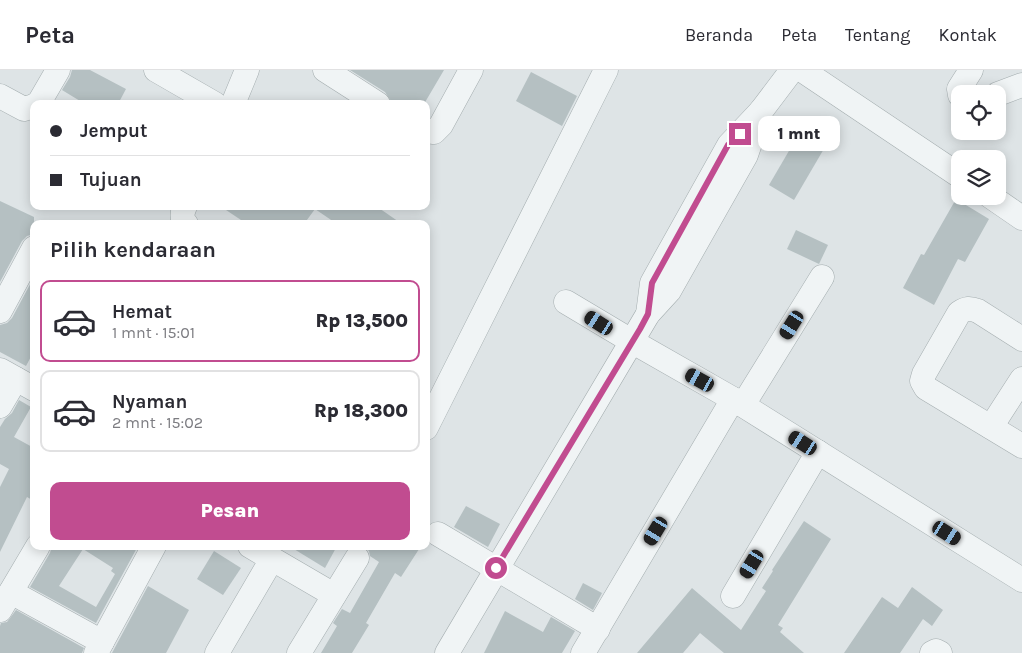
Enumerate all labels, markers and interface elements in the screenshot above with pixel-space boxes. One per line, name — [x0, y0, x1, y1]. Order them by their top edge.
text: Peta — [25, 21, 75, 49]
text: Beranda — [685, 24, 753, 46]
text: Peta — [781, 24, 817, 46]
text: Tentang — [845, 24, 911, 46]
text: Kontak — [939, 24, 997, 46]
map controls — [951, 85, 1006, 205]
button: locate — [951, 85, 1006, 140]
callout: 1 mnt — [758, 116, 840, 152]
text: Jemput — [80, 120, 148, 142]
route end — [729, 123, 751, 145]
text: 1 mnt — [778, 124, 820, 143]
button: layers — [951, 150, 1006, 205]
text: Tujuan — [80, 169, 142, 191]
text: Pilih kendaraan — [50, 237, 216, 263]
icon: car — [52, 299, 97, 344]
text: Hemat — [112, 301, 172, 323]
car — [777, 308, 806, 342]
car — [582, 309, 615, 337]
text: Rp 13,500 — [316, 310, 408, 332]
text: 1 mnt · 15:01 — [112, 323, 195, 342]
car — [683, 366, 716, 394]
icon: car — [52, 389, 97, 434]
text: Nyaman — [112, 391, 187, 413]
text: Rp 18,300 — [314, 400, 408, 422]
text: 2 mnt · 15:02 — [112, 413, 203, 432]
car — [786, 429, 819, 457]
button: Pesan — [50, 482, 410, 540]
car — [641, 514, 670, 548]
car — [930, 519, 963, 547]
car — [737, 547, 766, 581]
route start — [485, 557, 507, 579]

